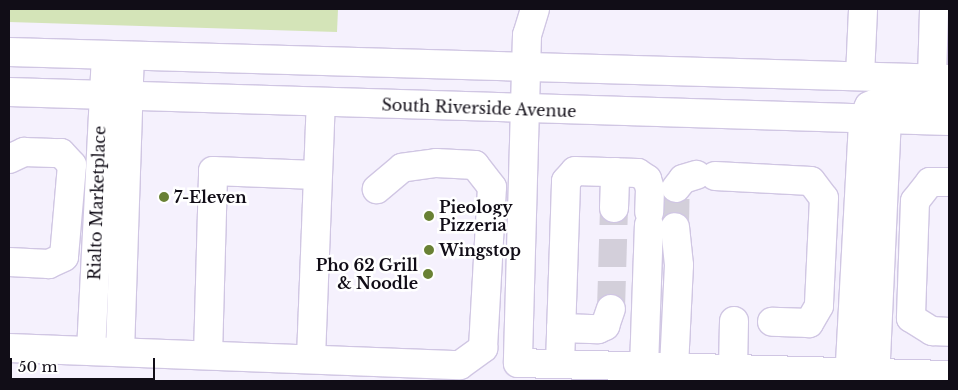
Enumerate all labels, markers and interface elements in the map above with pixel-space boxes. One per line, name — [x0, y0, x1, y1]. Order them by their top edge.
street label: South Riverside Avenue — [381, 95, 577, 121]
street label: Rialto Marketplace — [85, 126, 109, 280]
place label: 7-Eleven — [174, 187, 247, 207]
marker: 7-Eleven — [158, 191, 170, 203]
place label: Pieology Pizzeria — [439, 197, 513, 235]
marker: Pieology Pizzeria — [423, 210, 435, 222]
place label: Wingstop — [439, 240, 521, 260]
marker: Wingstop — [423, 244, 435, 256]
place label: Pho 62 Grill & Noodle — [316, 255, 418, 293]
marker: Pho 62 Grill & Noodle — [422, 268, 434, 280]
scale bar — [12, 348, 158, 380]
text: 50 m — [18, 357, 58, 376]

